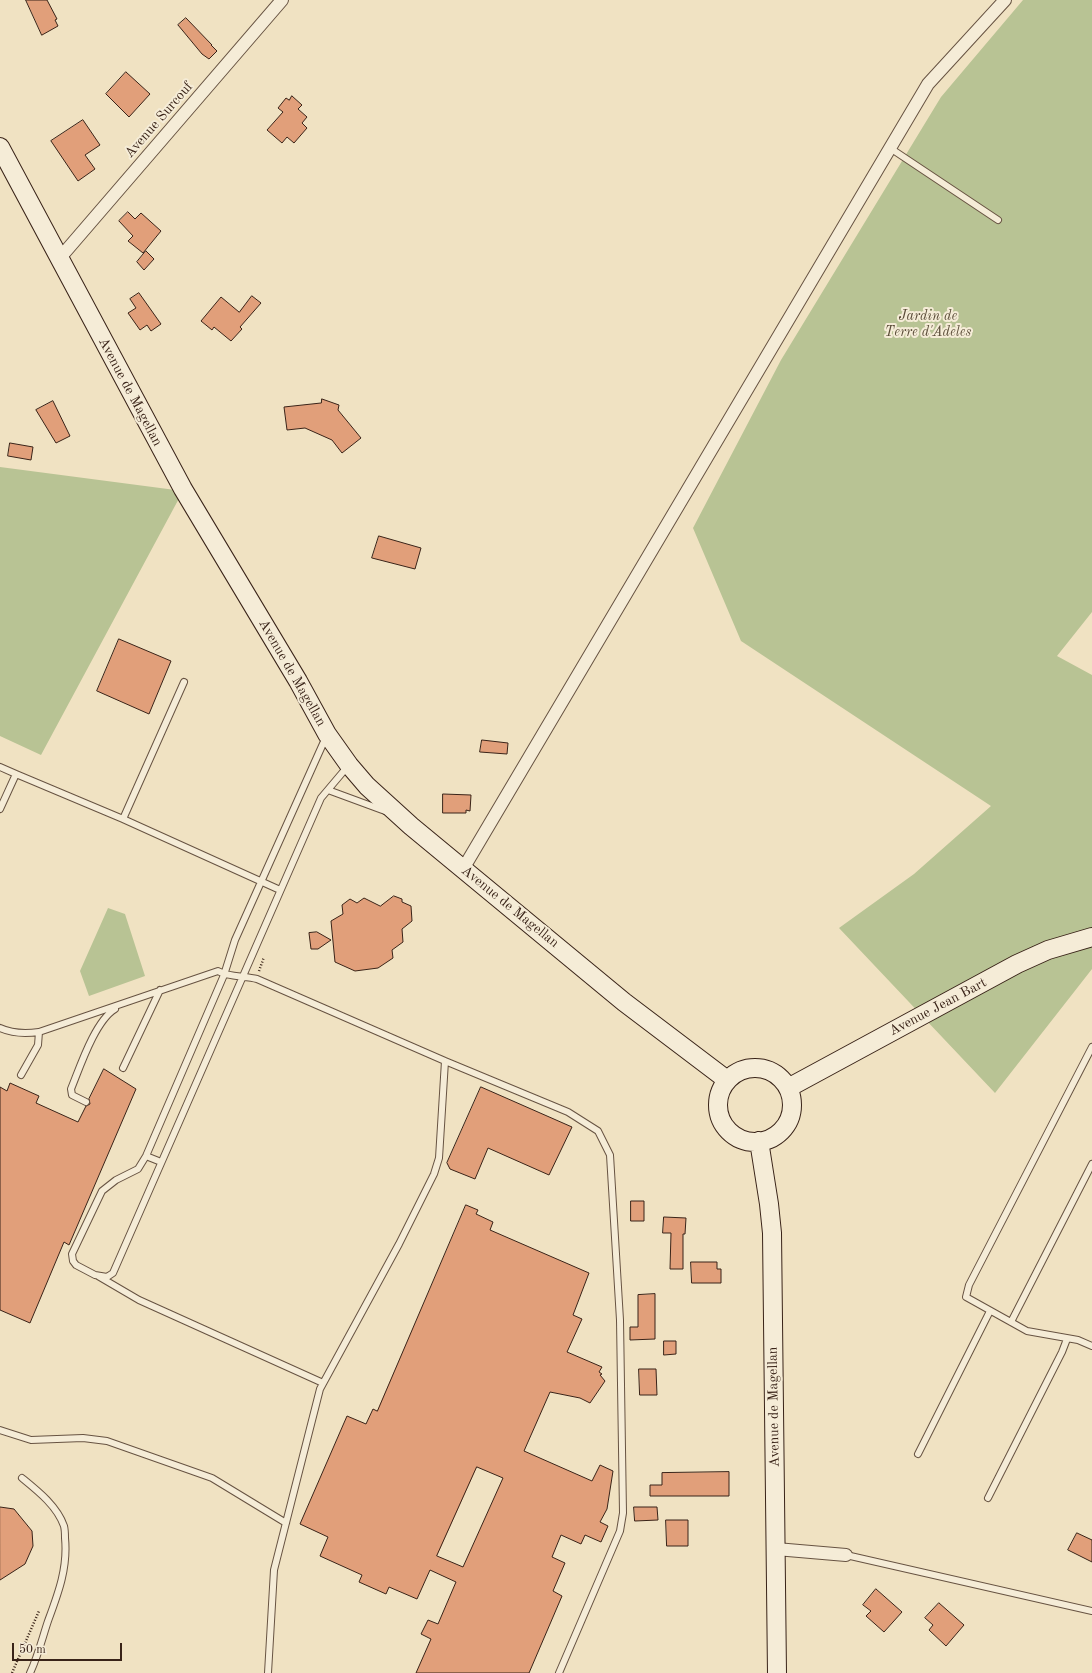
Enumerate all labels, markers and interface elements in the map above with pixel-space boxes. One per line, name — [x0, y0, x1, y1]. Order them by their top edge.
street label: Avenue Surcouf — [121, 78, 197, 162]
park label: Jardin de Terre d'Adeles — [885, 308, 971, 340]
street label: Avenue de Magellan — [94, 335, 166, 449]
street label: Avenue de Magellan — [255, 617, 329, 729]
street label: Avenue de Magellan — [458, 862, 562, 952]
street label: Avenue Jean Bart — [886, 974, 990, 1040]
street label: Avenue de Magellan — [765, 1346, 783, 1468]
scale bar — [14, 1635, 124, 1661]
text: 50 m — [19, 1644, 46, 1656]

